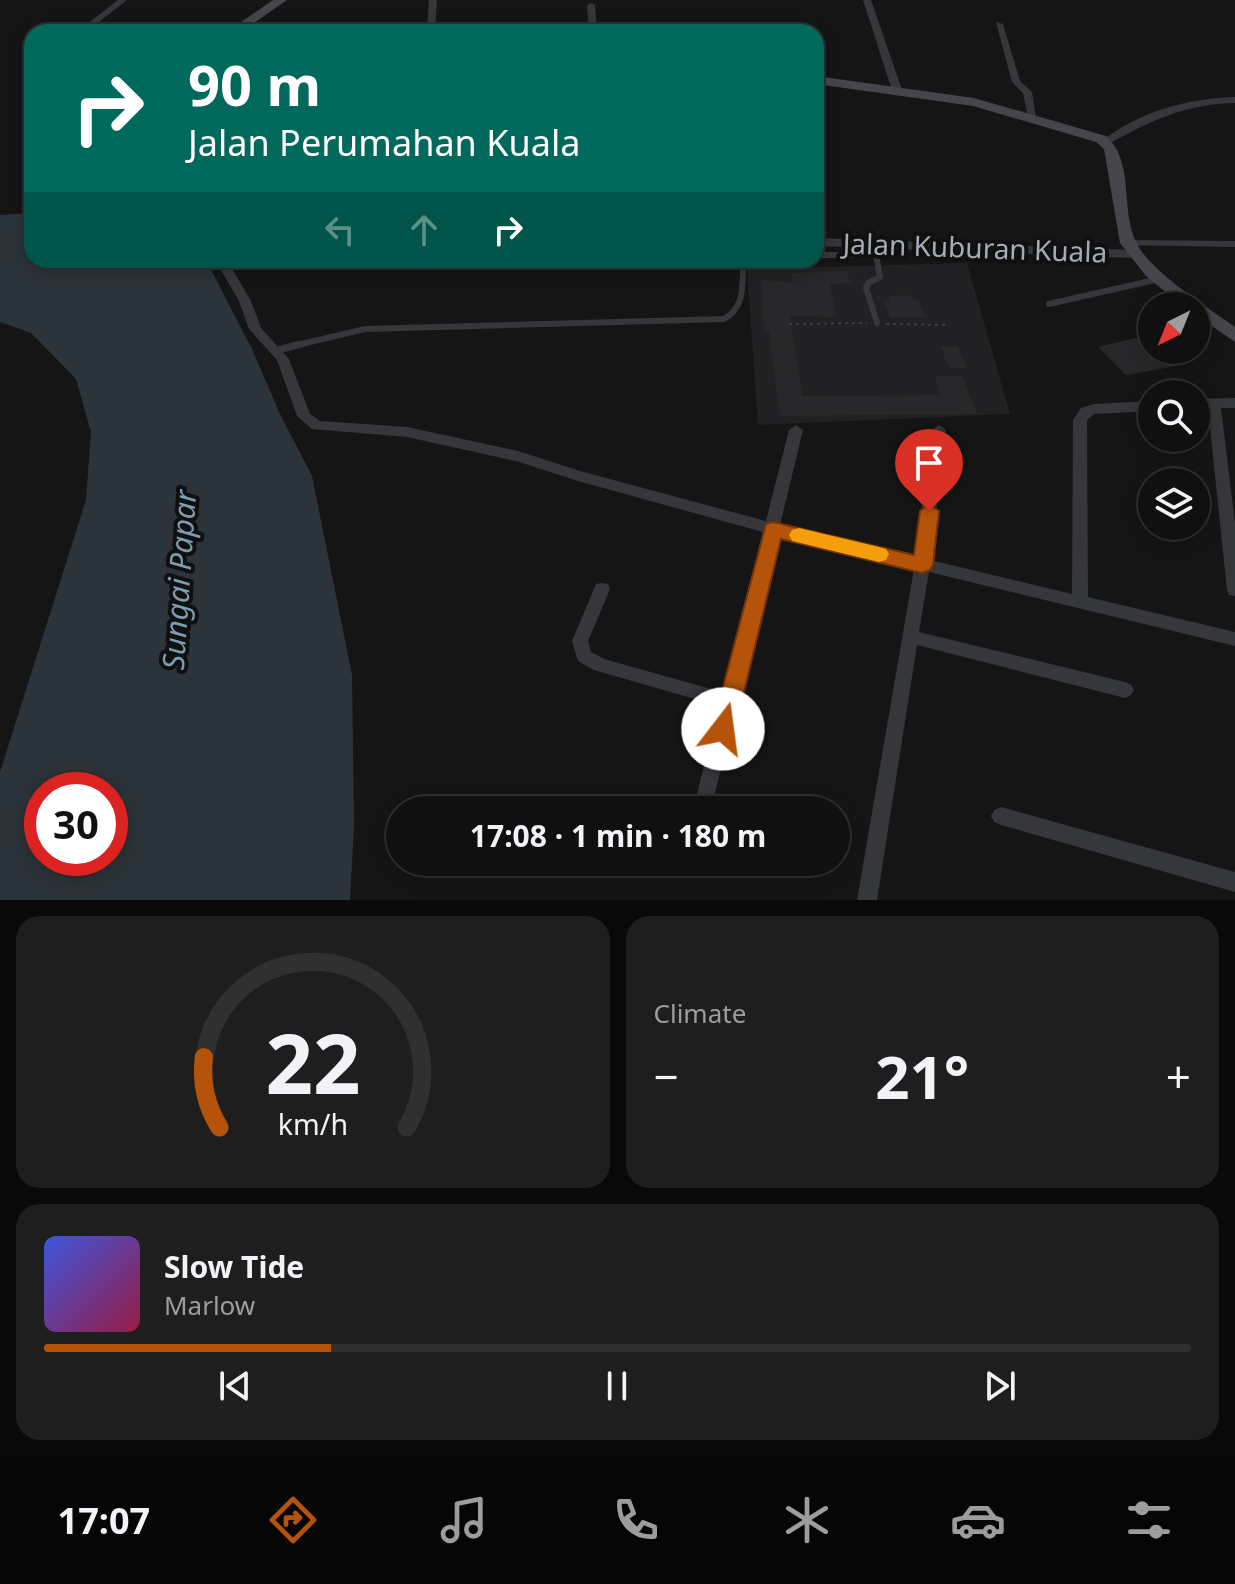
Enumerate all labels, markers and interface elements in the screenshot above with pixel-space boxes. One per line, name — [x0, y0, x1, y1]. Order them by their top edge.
text: 90 m — [188, 46, 321, 122]
icon: right — [56, 56, 160, 160]
text: Jalan Perumahan Kuala — [188, 118, 580, 167]
icon: left — [318, 208, 362, 252]
icon: ahead — [402, 208, 446, 252]
icon: right — [486, 208, 530, 252]
street label: Jalan Kuburan Kuala — [839, 223, 1108, 271]
north arrow — [1138, 292, 1210, 364]
map controls — [1138, 292, 1210, 540]
button: search — [1138, 380, 1210, 452]
pin — [895, 429, 963, 511]
icon: arrive — [907, 441, 951, 485]
button: layers — [1138, 468, 1210, 540]
water label: Sungai Papar — [152, 488, 205, 671]
position arrow — [681, 687, 765, 771]
speed limit sign: 30 — [24, 772, 128, 876]
text: 17:08 · 1 min · 180 m — [470, 815, 766, 856]
text: Climate — [654, 995, 746, 1031]
text: 22 — [265, 1005, 360, 1118]
text: 21° — [875, 1035, 969, 1117]
text: − — [654, 1046, 679, 1106]
text: + — [1166, 1046, 1191, 1106]
text: km/h — [278, 1104, 348, 1143]
text: Slow Tide — [164, 1246, 304, 1287]
text: Marlow — [164, 1287, 255, 1323]
icon: previous — [213, 1364, 257, 1408]
icon: pause — [595, 1364, 639, 1408]
icon: next — [978, 1364, 1022, 1408]
icon: directions — [265, 1492, 321, 1548]
icon: music — [436, 1492, 492, 1548]
icon: phone — [608, 1492, 664, 1548]
icon: climate — [779, 1492, 835, 1548]
icon: car — [950, 1492, 1006, 1548]
icon: filters — [1121, 1492, 1177, 1548]
text: 17:07 — [58, 1496, 150, 1545]

